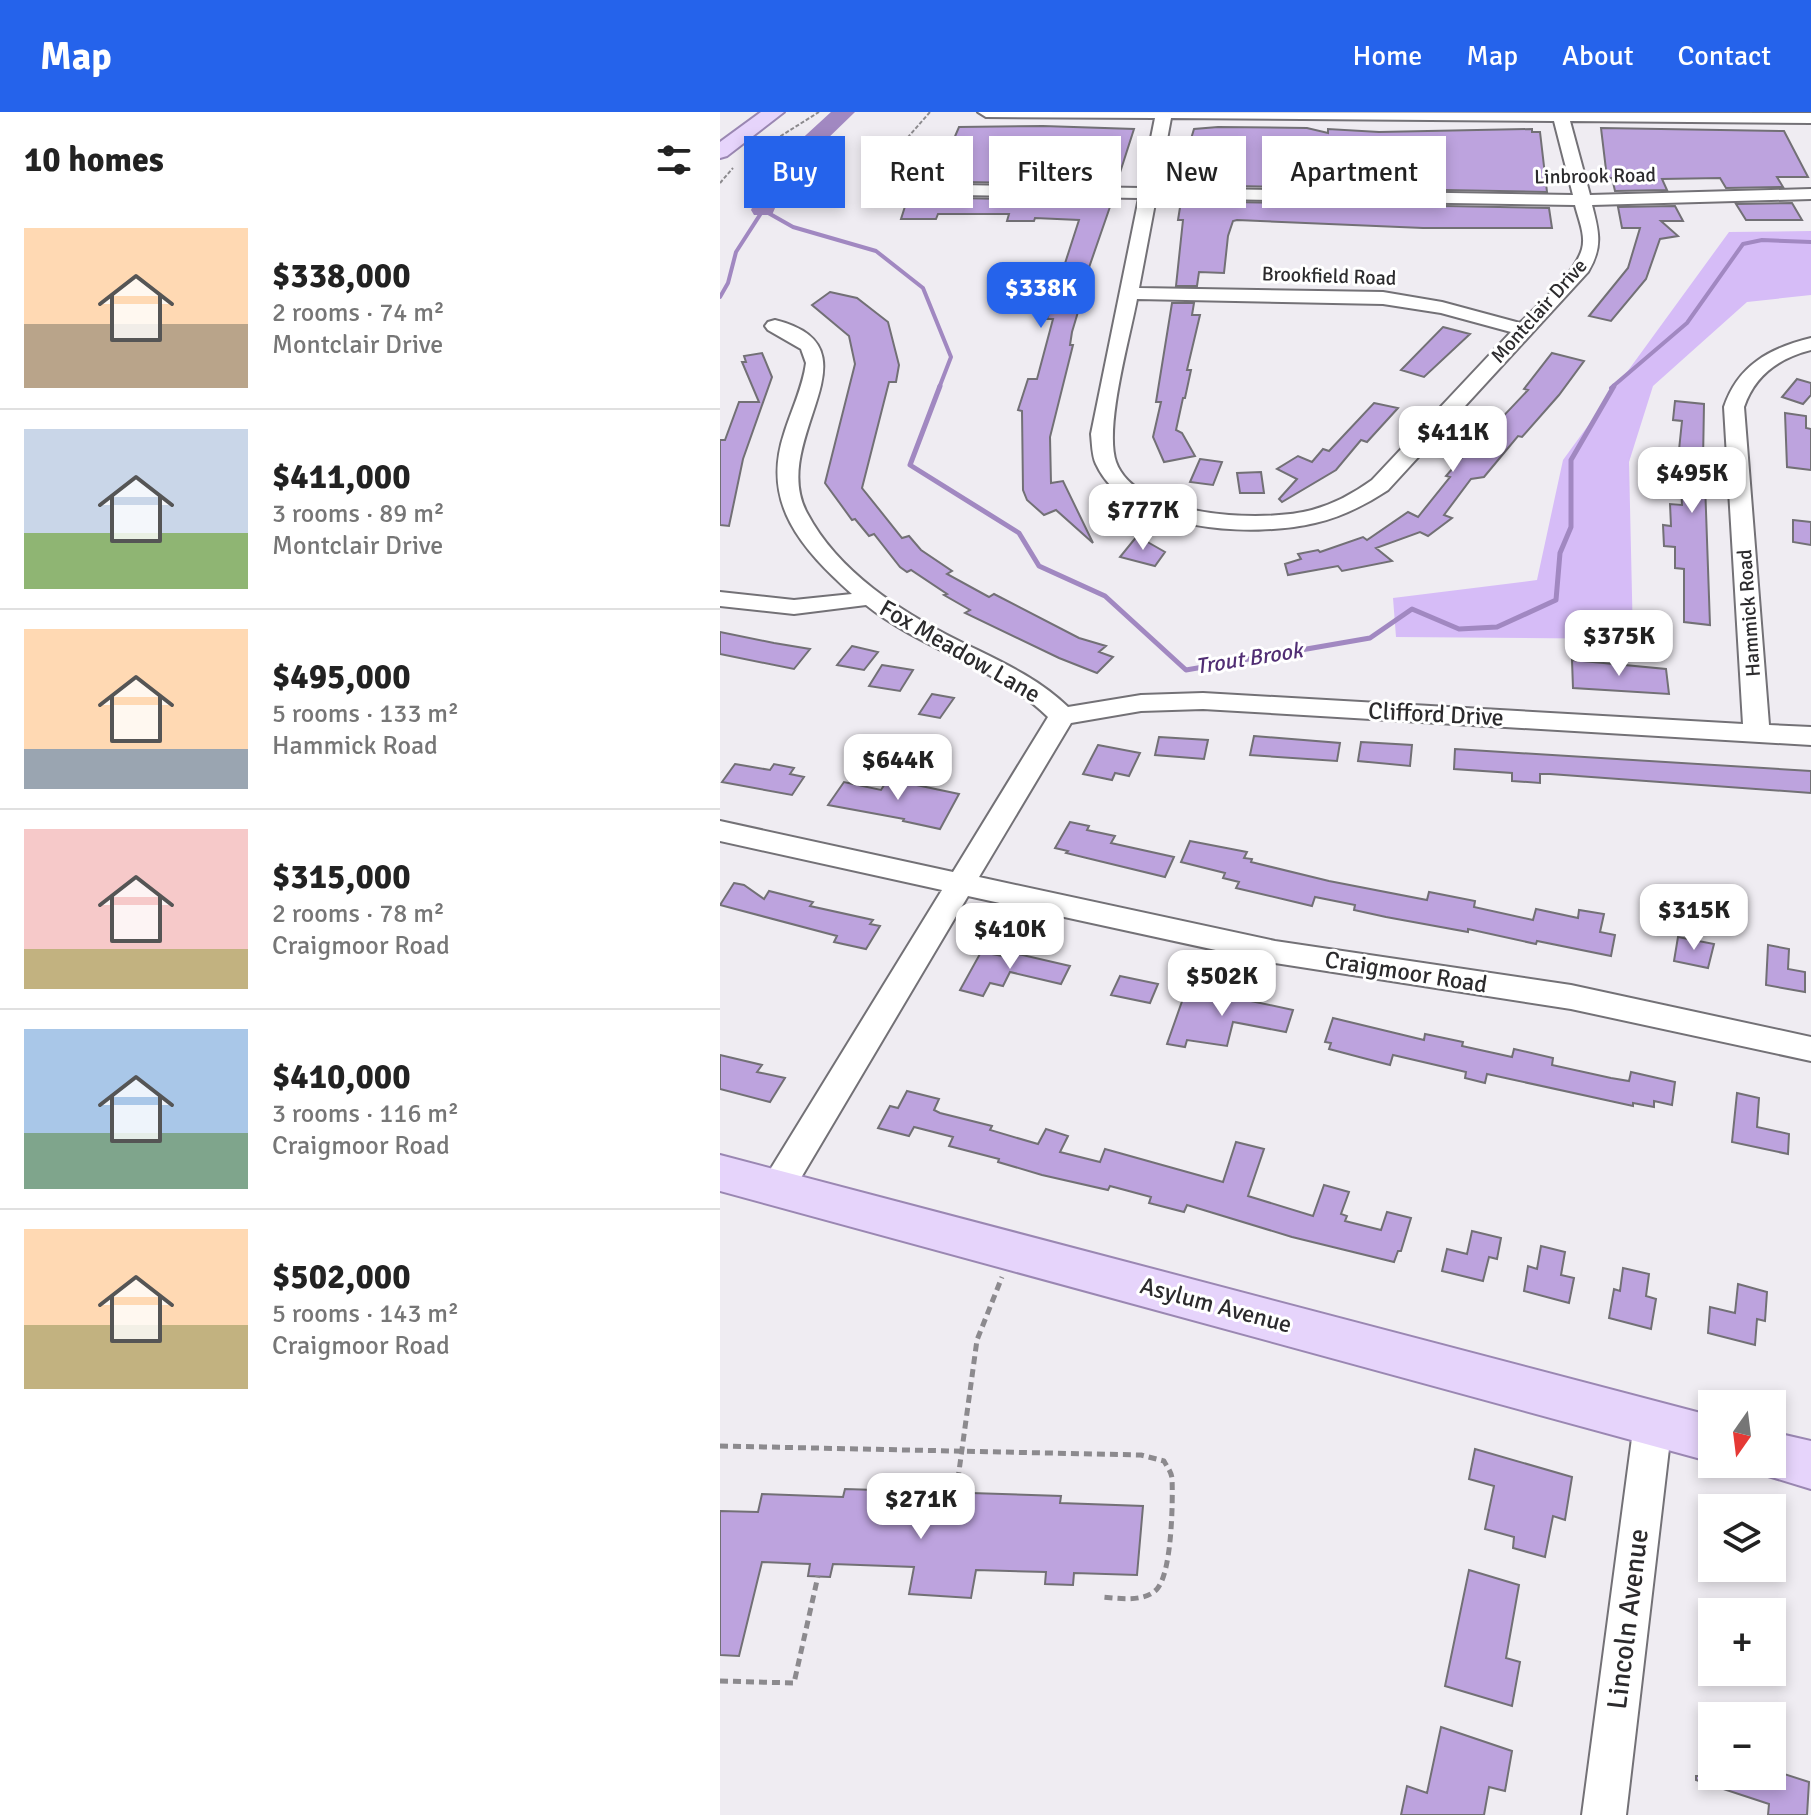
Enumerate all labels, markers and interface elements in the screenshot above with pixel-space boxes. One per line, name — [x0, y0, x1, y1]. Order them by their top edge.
text: Map — [40, 33, 112, 80]
text: Home — [1353, 39, 1422, 73]
text: Map — [1466, 39, 1518, 73]
text: About — [1562, 39, 1634, 73]
text: Contact — [1678, 39, 1771, 73]
chip: Buy — [744, 136, 845, 208]
chip: Rent — [861, 136, 973, 208]
chip: Filters — [989, 136, 1121, 208]
chip: New — [1137, 136, 1246, 208]
chip: Apartment — [1262, 136, 1446, 208]
icon: filters — [652, 138, 696, 182]
text: 10 homes — [24, 139, 164, 181]
street label: Linbrook Road — [1534, 162, 1656, 190]
street label: Montclair Drive — [1486, 254, 1592, 368]
text: $338,000 — [272, 255, 411, 297]
icon: home — [88, 260, 184, 356]
street label: Brookfield Road — [1261, 261, 1397, 291]
pin: $338K — [985, 262, 1097, 330]
text: $338K — [1005, 272, 1077, 304]
text: 2 rooms · 74 m² — [272, 297, 445, 329]
text: Montclair Drive — [272, 329, 443, 361]
pin: $411K — [1397, 406, 1509, 474]
text: $411K — [1417, 416, 1489, 448]
pin: $495K — [1636, 447, 1748, 515]
text: $411,000 — [272, 456, 411, 498]
text: $495K — [1656, 457, 1728, 489]
icon: home — [88, 461, 184, 557]
pin: $777K — [1087, 484, 1199, 552]
text: $777K — [1107, 494, 1179, 526]
text: 3 rooms · 89 m² — [272, 498, 445, 530]
text: Montclair Drive — [272, 530, 443, 562]
street label: Hammick Road — [1732, 548, 1766, 678]
street label: Fox Meadow Lane — [874, 593, 1046, 709]
pin: $375K — [1563, 610, 1675, 678]
text: $375K — [1583, 620, 1655, 652]
water label: Trout Brook — [1194, 636, 1306, 680]
text: $495,000 — [272, 656, 411, 698]
icon: home — [88, 661, 184, 757]
street label: Clifford Drive — [1367, 695, 1505, 733]
text: 5 rooms · 133 m² — [272, 698, 459, 730]
text: Hammick Road — [272, 730, 438, 762]
pin: $644K — [842, 734, 954, 802]
text: $644K — [862, 744, 934, 776]
text: $315,000 — [272, 856, 411, 898]
icon: home — [88, 861, 184, 957]
pin: $315K — [1638, 884, 1750, 952]
text: $315K — [1658, 894, 1730, 926]
text: 2 rooms · 78 m² — [272, 898, 445, 930]
pin: $410K — [954, 903, 1066, 971]
text: $410K — [974, 913, 1046, 945]
text: Craigmoor Road — [272, 930, 450, 962]
street label: Craigmoor Road — [1323, 944, 1489, 1000]
pin: $502K — [1166, 950, 1278, 1018]
text: $502K — [1186, 960, 1258, 992]
text: $410,000 — [272, 1056, 411, 1098]
icon: home — [88, 1061, 184, 1157]
text: 3 rooms · 116 m² — [272, 1098, 459, 1130]
text: Craigmoor Road — [272, 1130, 450, 1162]
text: $502,000 — [272, 1256, 411, 1298]
icon: home — [88, 1261, 184, 1357]
street label: Asylum Avenue — [1137, 1270, 1295, 1340]
text: 5 rooms · 143 m² — [272, 1298, 459, 1330]
text: Craigmoor Road — [272, 1330, 450, 1362]
north arrow — [1698, 1390, 1786, 1478]
map controls — [1698, 1390, 1786, 1790]
pin: $271K — [865, 1473, 977, 1541]
text: $271K — [885, 1483, 957, 1515]
button: layers — [1698, 1494, 1786, 1582]
street label: Lincoln Avenue — [1600, 1527, 1656, 1711]
button: + — [1698, 1598, 1786, 1686]
button: − — [1698, 1702, 1786, 1790]

